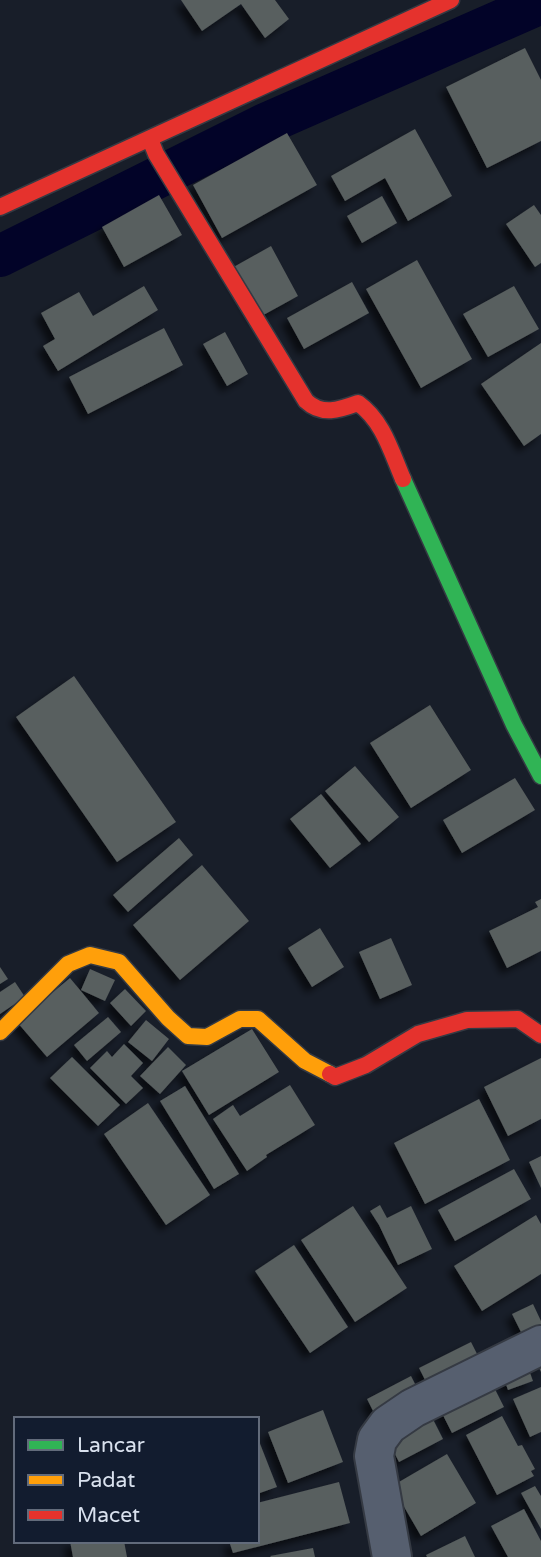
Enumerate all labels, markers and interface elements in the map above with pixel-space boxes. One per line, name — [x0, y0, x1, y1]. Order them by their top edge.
legend — [14, 1417, 259, 1543]
text: Lancar — [77, 1433, 145, 1458]
text: Padat — [77, 1468, 135, 1493]
text: Macet — [77, 1503, 140, 1528]

